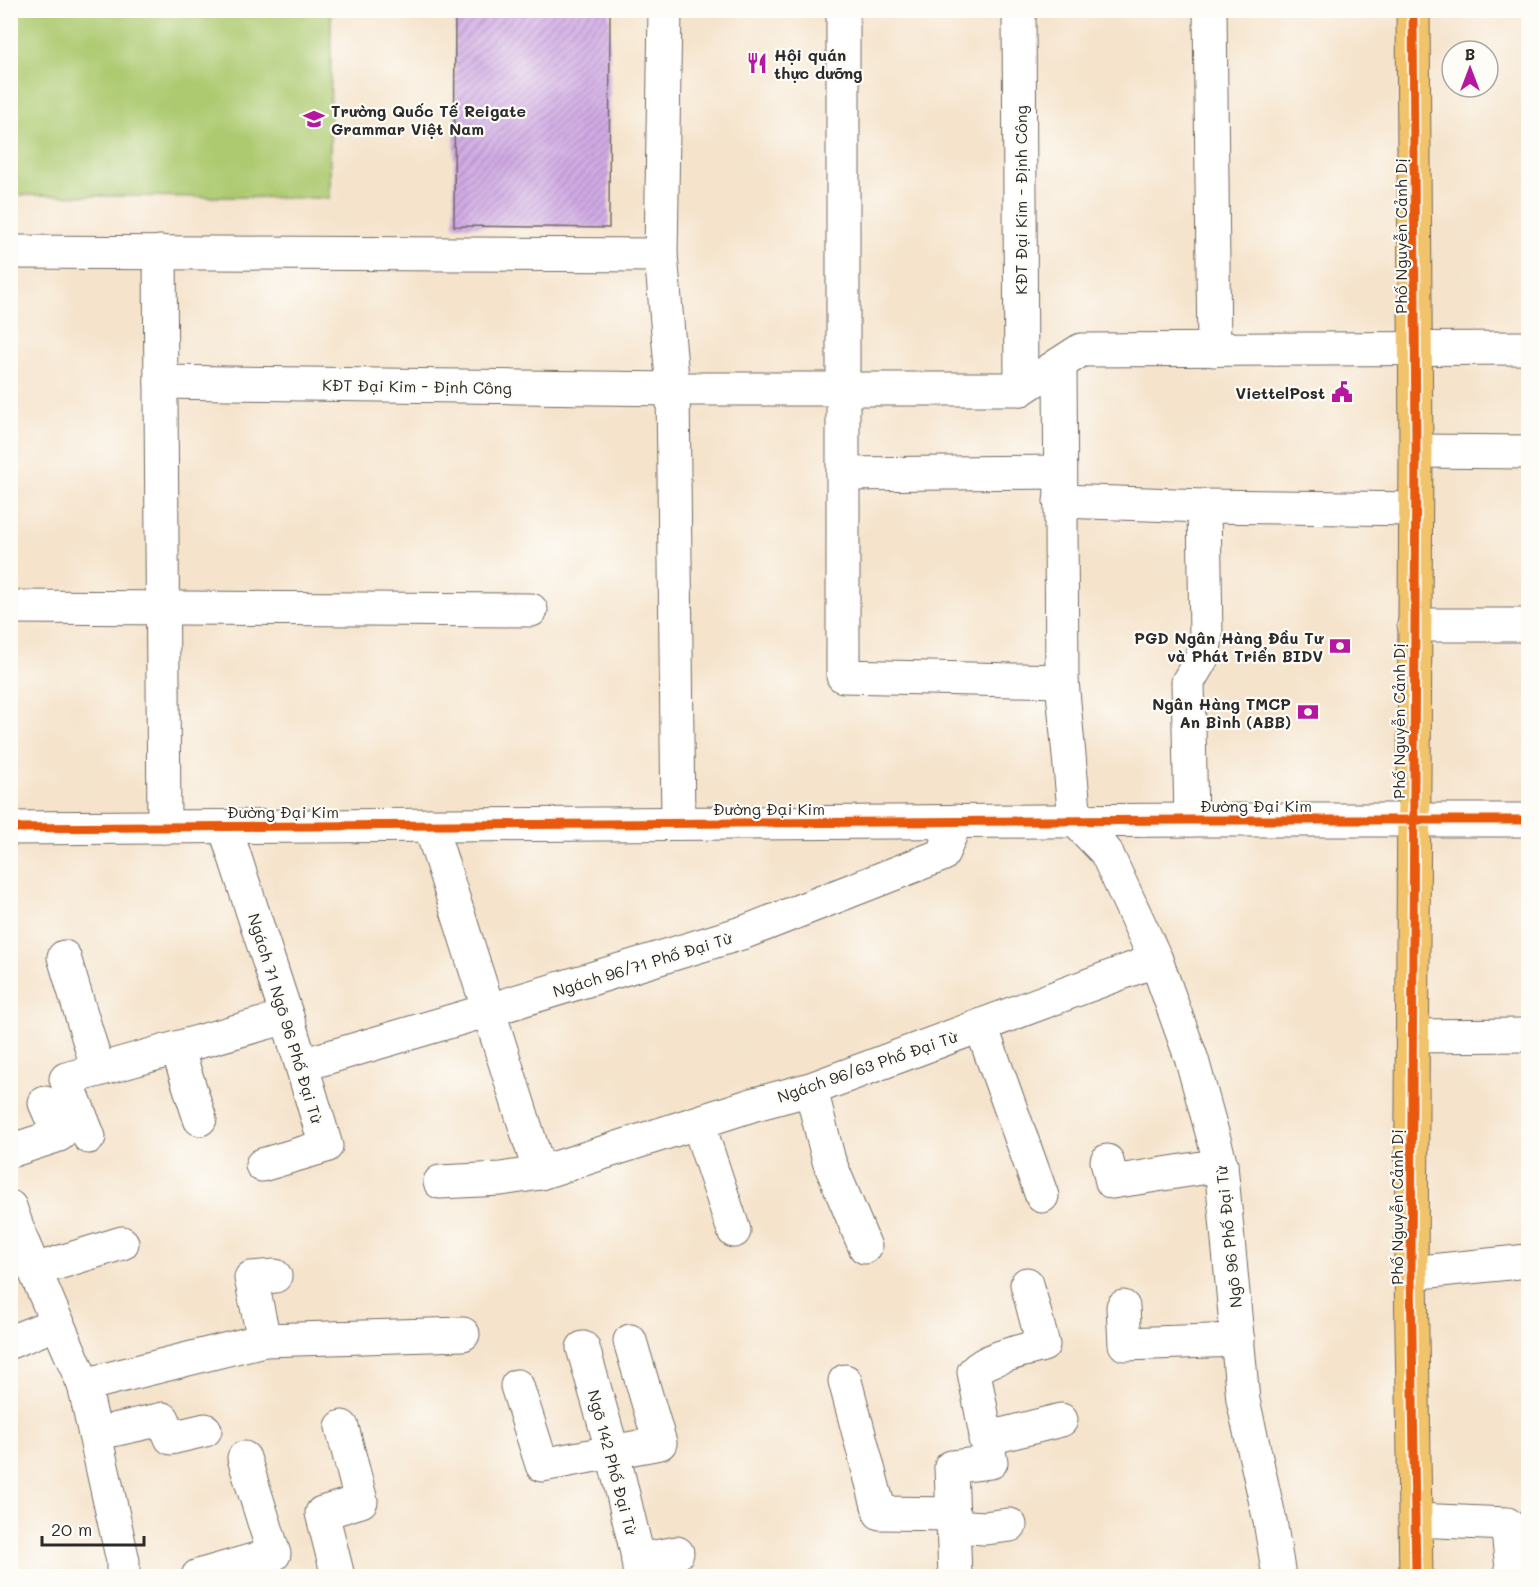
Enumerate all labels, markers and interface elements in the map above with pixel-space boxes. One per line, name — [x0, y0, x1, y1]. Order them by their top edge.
north arrow — [1440, 39, 1500, 99]
text: B — [1465, 43, 1475, 64]
place label: Hội quán thực dưỡng — [774, 44, 863, 83]
restaurant icon: Hội quán thực dưỡng — [745, 51, 769, 75]
place label: Trường Quốc Tế Reigate Grammar Việt Nam — [331, 100, 526, 139]
street label: KĐT Đại Kim - Định Công — [1010, 105, 1031, 295]
school or university icon: Trường Quốc Tế Reigate Grammar Việt Nam — [302, 107, 326, 131]
street label: Phố Nguyễn Cảnh Dị — [1390, 158, 1411, 314]
street label: KĐT Đại Kim - Định Công — [322, 374, 512, 398]
public building icon: ViettelPost — [1330, 380, 1354, 404]
place label: ViettelPost — [1236, 382, 1325, 403]
place label: PGD Ngân Hàng Đầu Tư và Phát Triển BIDV — [1134, 627, 1325, 666]
bank icon: PGD Ngân Hàng Đầu Tư và Phát Triển BIDV — [1328, 634, 1352, 658]
street label: Phố Nguyễn Cảnh Dị — [1388, 643, 1409, 799]
place label: Ngân Hàng TMCP An Bình (ABB) — [1152, 693, 1291, 732]
bank icon: Ngân Hàng TMCP An Bình (ABB) — [1296, 700, 1320, 724]
street label: Đường Đại Kim — [1200, 795, 1312, 816]
street label: Đường Đại Kim — [713, 798, 825, 819]
street label: Đường Đại Kim — [227, 801, 339, 822]
street label: Ngách 71 Ngõ 96 Phố Đại Từ — [244, 911, 328, 1127]
street label: Ngách 96/71 Phố Đại Từ — [550, 926, 735, 1001]
street label: Ngách 96/63 Phố Đại Từ — [774, 1025, 961, 1107]
street label: Phố Nguyễn Cảnh Dị — [1386, 1129, 1407, 1285]
street label: Ngõ 96 Phố Đại Từ — [1210, 1164, 1246, 1309]
street label: Ngõ 142 Phố Đại Từ — [584, 1387, 643, 1538]
scale bar — [42, 1509, 144, 1547]
text: 20 m — [51, 1517, 92, 1541]

